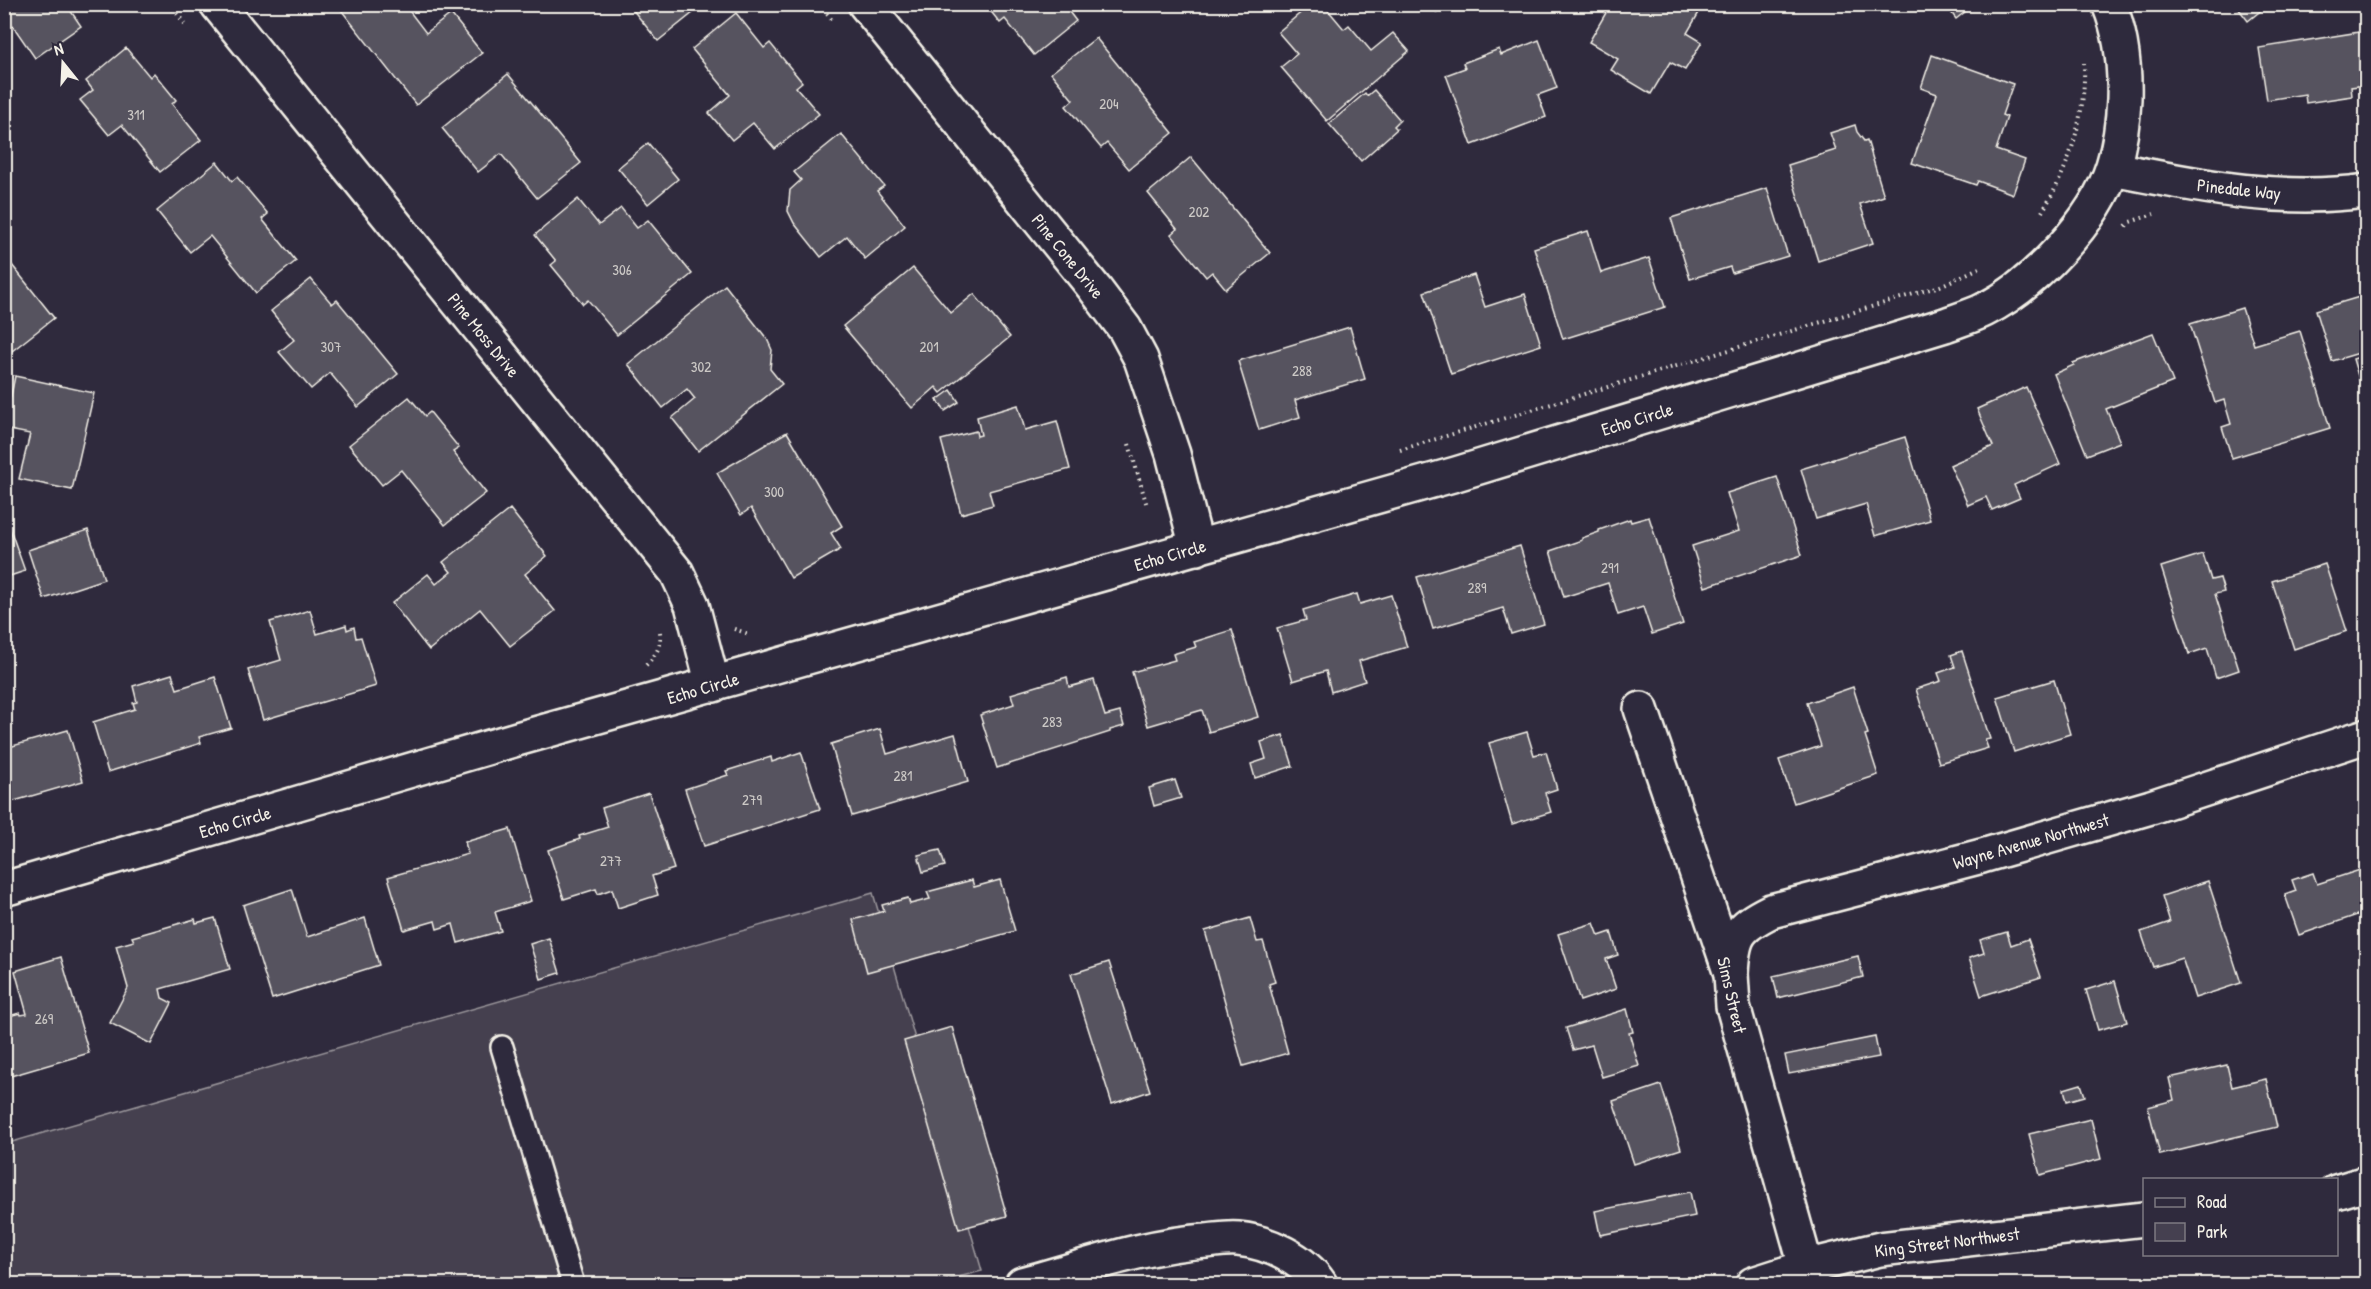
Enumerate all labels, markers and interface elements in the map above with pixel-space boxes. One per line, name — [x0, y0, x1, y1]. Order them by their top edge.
north arrow — [33, 33, 93, 93]
text: N — [51, 37, 66, 61]
house number: 204 — [1099, 93, 1119, 114]
house number: 311 — [127, 104, 145, 125]
street label: Pinedale Way — [2196, 172, 2282, 206]
house number: 202 — [1189, 201, 1209, 222]
street label: Pine Cone Drive — [1026, 208, 1110, 304]
house number: 306 — [612, 259, 632, 280]
street label: Pine Moss Drive — [442, 288, 526, 382]
house number: 307 — [321, 336, 341, 357]
house number: 201 — [919, 336, 939, 357]
house number: 302 — [691, 356, 711, 377]
house number: 288 — [1292, 360, 1312, 381]
street label: Echo Circle — [1598, 396, 1676, 442]
house number: 300 — [764, 481, 784, 502]
street label: Echo Circle — [1131, 533, 1209, 577]
house number: 291 — [1601, 557, 1619, 578]
house number: 289 — [1467, 577, 1487, 598]
street label: Echo Circle — [664, 666, 742, 710]
house number: 283 — [1042, 711, 1062, 732]
house number: 281 — [894, 765, 912, 786]
house number: 279 — [742, 789, 762, 810]
street label: Echo Circle — [196, 800, 274, 844]
street label: Wayne Avenue Northwest — [1950, 807, 2113, 875]
house number: 277 — [600, 850, 622, 871]
street label: Sims Street — [1711, 954, 1753, 1036]
house number: 269 — [35, 1008, 54, 1029]
legend — [2143, 1178, 2338, 1256]
text: Road — [2197, 1189, 2227, 1214]
text: Park — [2197, 1219, 2228, 1244]
street label: King Street Northwest — [1873, 1221, 2022, 1263]

